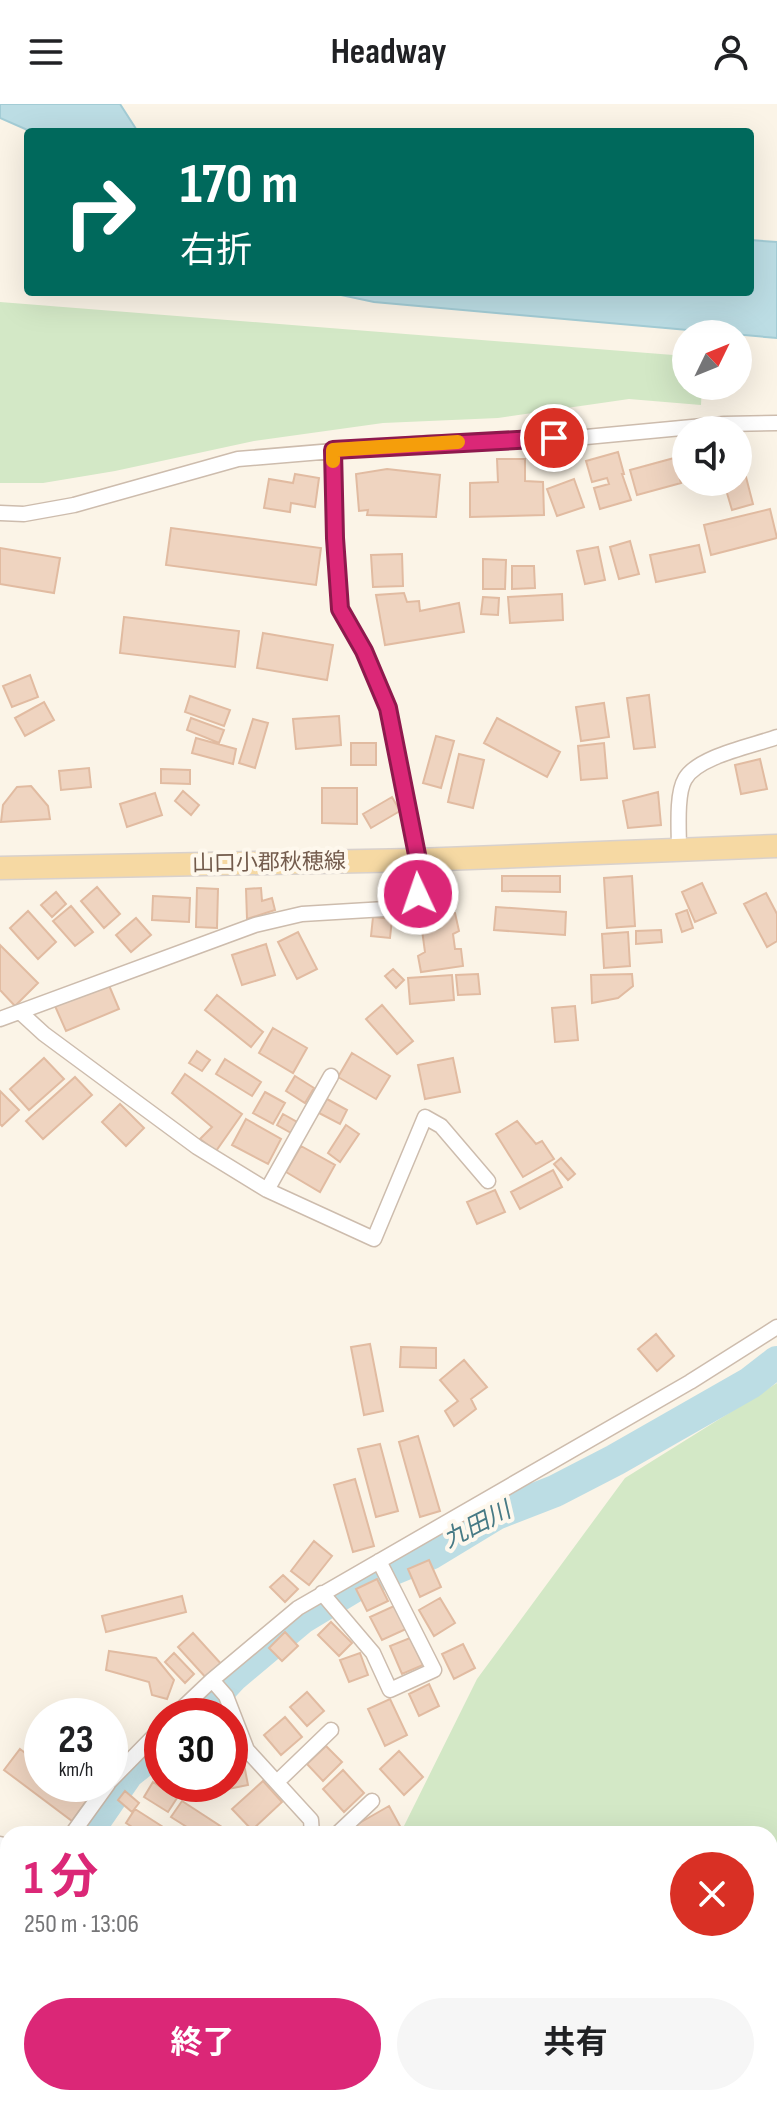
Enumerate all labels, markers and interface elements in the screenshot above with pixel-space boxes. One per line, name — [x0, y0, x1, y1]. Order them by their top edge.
icon: menu — [24, 30, 68, 74]
icon: person — [709, 30, 753, 74]
text: Headway — [331, 31, 446, 74]
text: 170 m — [180, 152, 298, 219]
icon: right — [48, 160, 152, 264]
text: 右折 — [180, 230, 252, 273]
north arrow — [672, 320, 752, 400]
map controls — [672, 320, 752, 496]
pin — [520, 404, 588, 472]
icon: arrive — [532, 416, 576, 460]
button: sound — [672, 416, 752, 496]
street label: 山口小郡秋穂線 — [192, 848, 346, 878]
position arrow — [376, 852, 460, 936]
water label: 九田川 — [438, 1494, 518, 1554]
speed limit sign: 30 — [144, 1698, 248, 1802]
text: 23 — [58, 1716, 94, 1764]
text: km/h — [59, 1758, 93, 1782]
text: 1 分 — [24, 1850, 98, 1907]
button: close — [670, 1852, 754, 1936]
text: 250 m · 13:06 — [24, 1909, 139, 1940]
button: 終了 — [24, 1998, 381, 2090]
button: 共有 — [397, 1998, 754, 2090]

